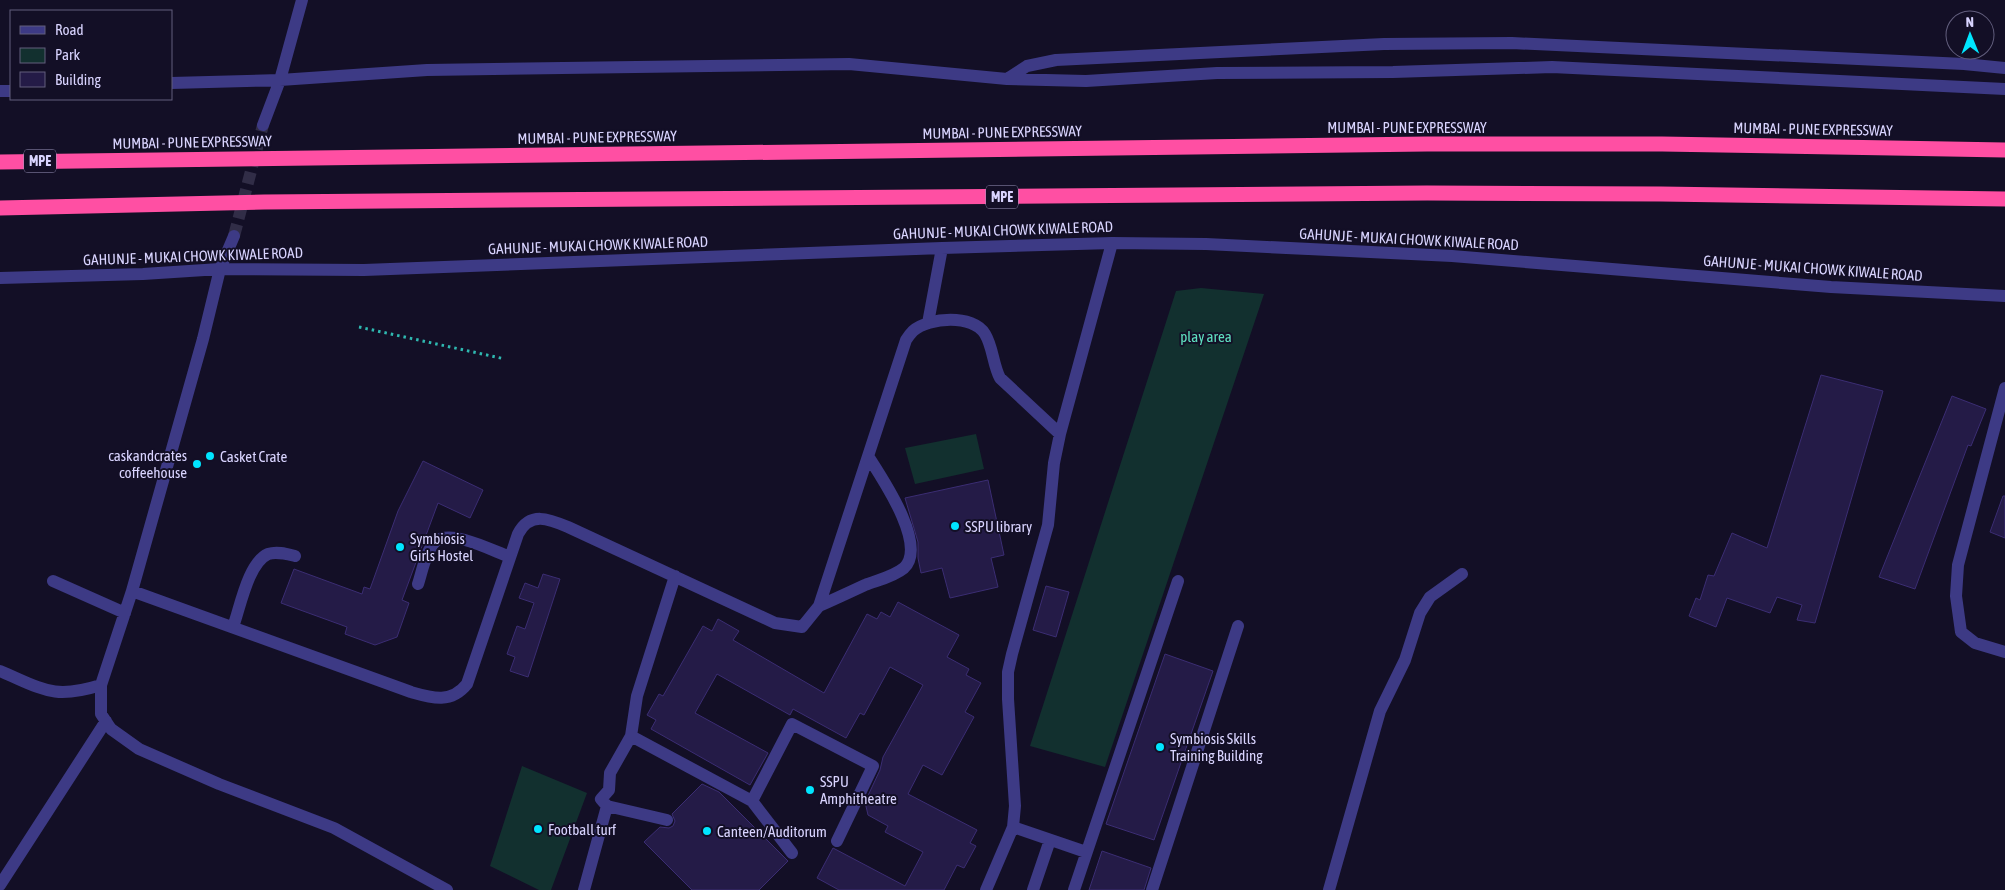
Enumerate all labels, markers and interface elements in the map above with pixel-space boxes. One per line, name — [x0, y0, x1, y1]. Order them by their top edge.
legend — [10, 10, 172, 100]
north arrow — [1945, 10, 1995, 60]
text: N — [1966, 14, 1974, 30]
text: Road — [55, 21, 84, 38]
text: Park — [55, 46, 80, 63]
text: Building — [55, 71, 101, 88]
street label: MUMBAI - PUNE EXPRESSWAY — [1327, 119, 1487, 136]
street label: MUMBAI - PUNE EXPRESSWAY — [1733, 119, 1893, 139]
street label: MUMBAI - PUNE EXPRESSWAY — [922, 122, 1082, 142]
street label: MUMBAI - PUNE EXPRESSWAY — [517, 127, 677, 147]
street label: MUMBAI - PUNE EXPRESSWAY — [112, 132, 272, 152]
road number: MPE — [24, 150, 56, 172]
road number: MPE — [986, 186, 1018, 208]
street label: GAHUNJE - MUKAI CHOWK KIWALE ROAD — [893, 218, 1113, 242]
street label: GAHUNJE - MUKAI CHOWK KIWALE ROAD — [1299, 225, 1519, 253]
street label: GAHUNJE - MUKAI CHOWK KIWALE ROAD — [488, 233, 708, 257]
street label: GAHUNJE - MUKAI CHOWK KIWALE ROAD — [83, 244, 303, 268]
street label: GAHUNJE - MUKAI CHOWK KIWALE ROAD — [1703, 252, 1923, 284]
park label: play area — [1180, 328, 1232, 345]
place label: caskandcrates coffeehouse — [108, 447, 187, 481]
place label: Casket Crate — [220, 448, 288, 465]
marker: Casket Crate — [204, 450, 216, 462]
marker: caskandcrates coffeehouse — [191, 458, 203, 470]
place label: SSPU library — [965, 518, 1032, 535]
marker: SSPU library — [949, 520, 961, 532]
place label: Symbiosis Girls Hostel — [410, 530, 473, 564]
marker: Symbiosis Girls Hostel — [394, 541, 406, 553]
place label: Symbiosis Skills Training Building — [1170, 730, 1263, 764]
marker: Symbiosis Skills Training Building — [1154, 741, 1166, 753]
place label: SSPU Amphitheatre — [820, 773, 897, 807]
marker: SSPU Amphitheatre — [804, 784, 816, 796]
place label: Football turf — [548, 821, 616, 838]
marker: Football turf — [532, 823, 544, 835]
place label: Canteen/Auditorum — [717, 823, 827, 840]
marker: Canteen/Auditorum — [701, 825, 713, 837]

